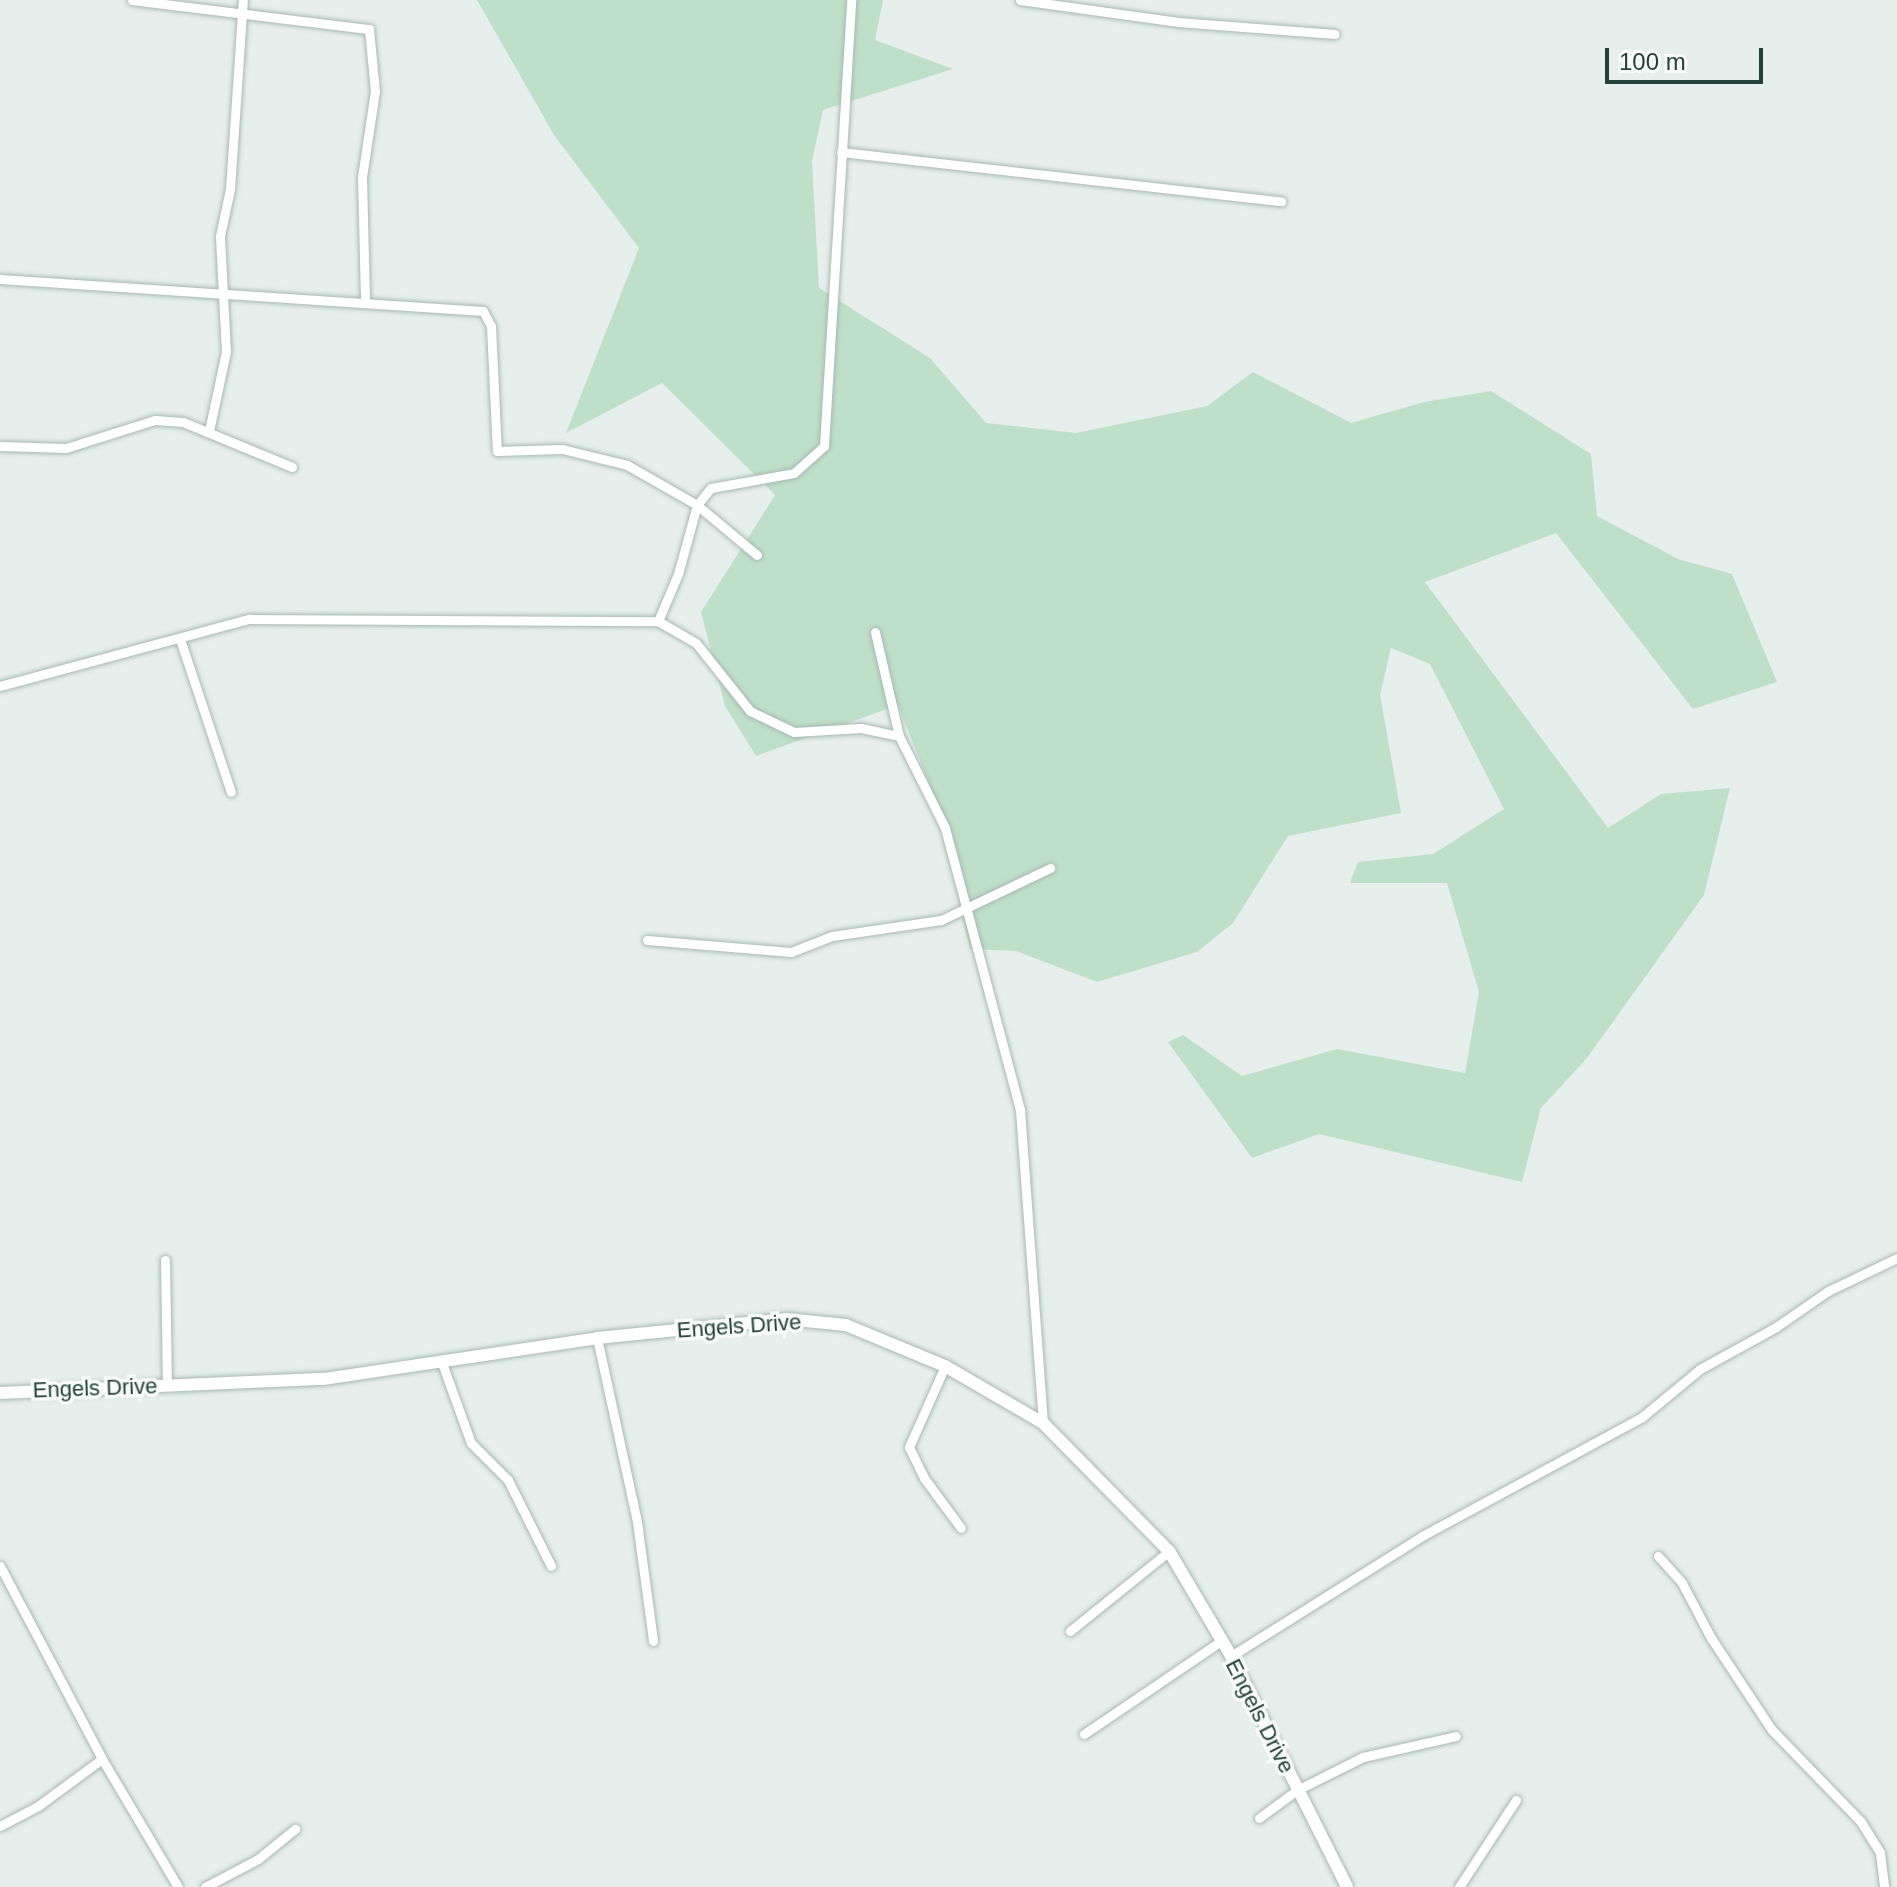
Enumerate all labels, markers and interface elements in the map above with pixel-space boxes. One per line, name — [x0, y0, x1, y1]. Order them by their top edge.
scale bar — [1609, 32, 1767, 82]
text: 100 m — [1619, 48, 1686, 75]
street label: Engels Drive — [676, 1308, 802, 1344]
street label: Engels Drive — [32, 1373, 158, 1403]
street label: Engels Drive — [1220, 1654, 1300, 1778]

